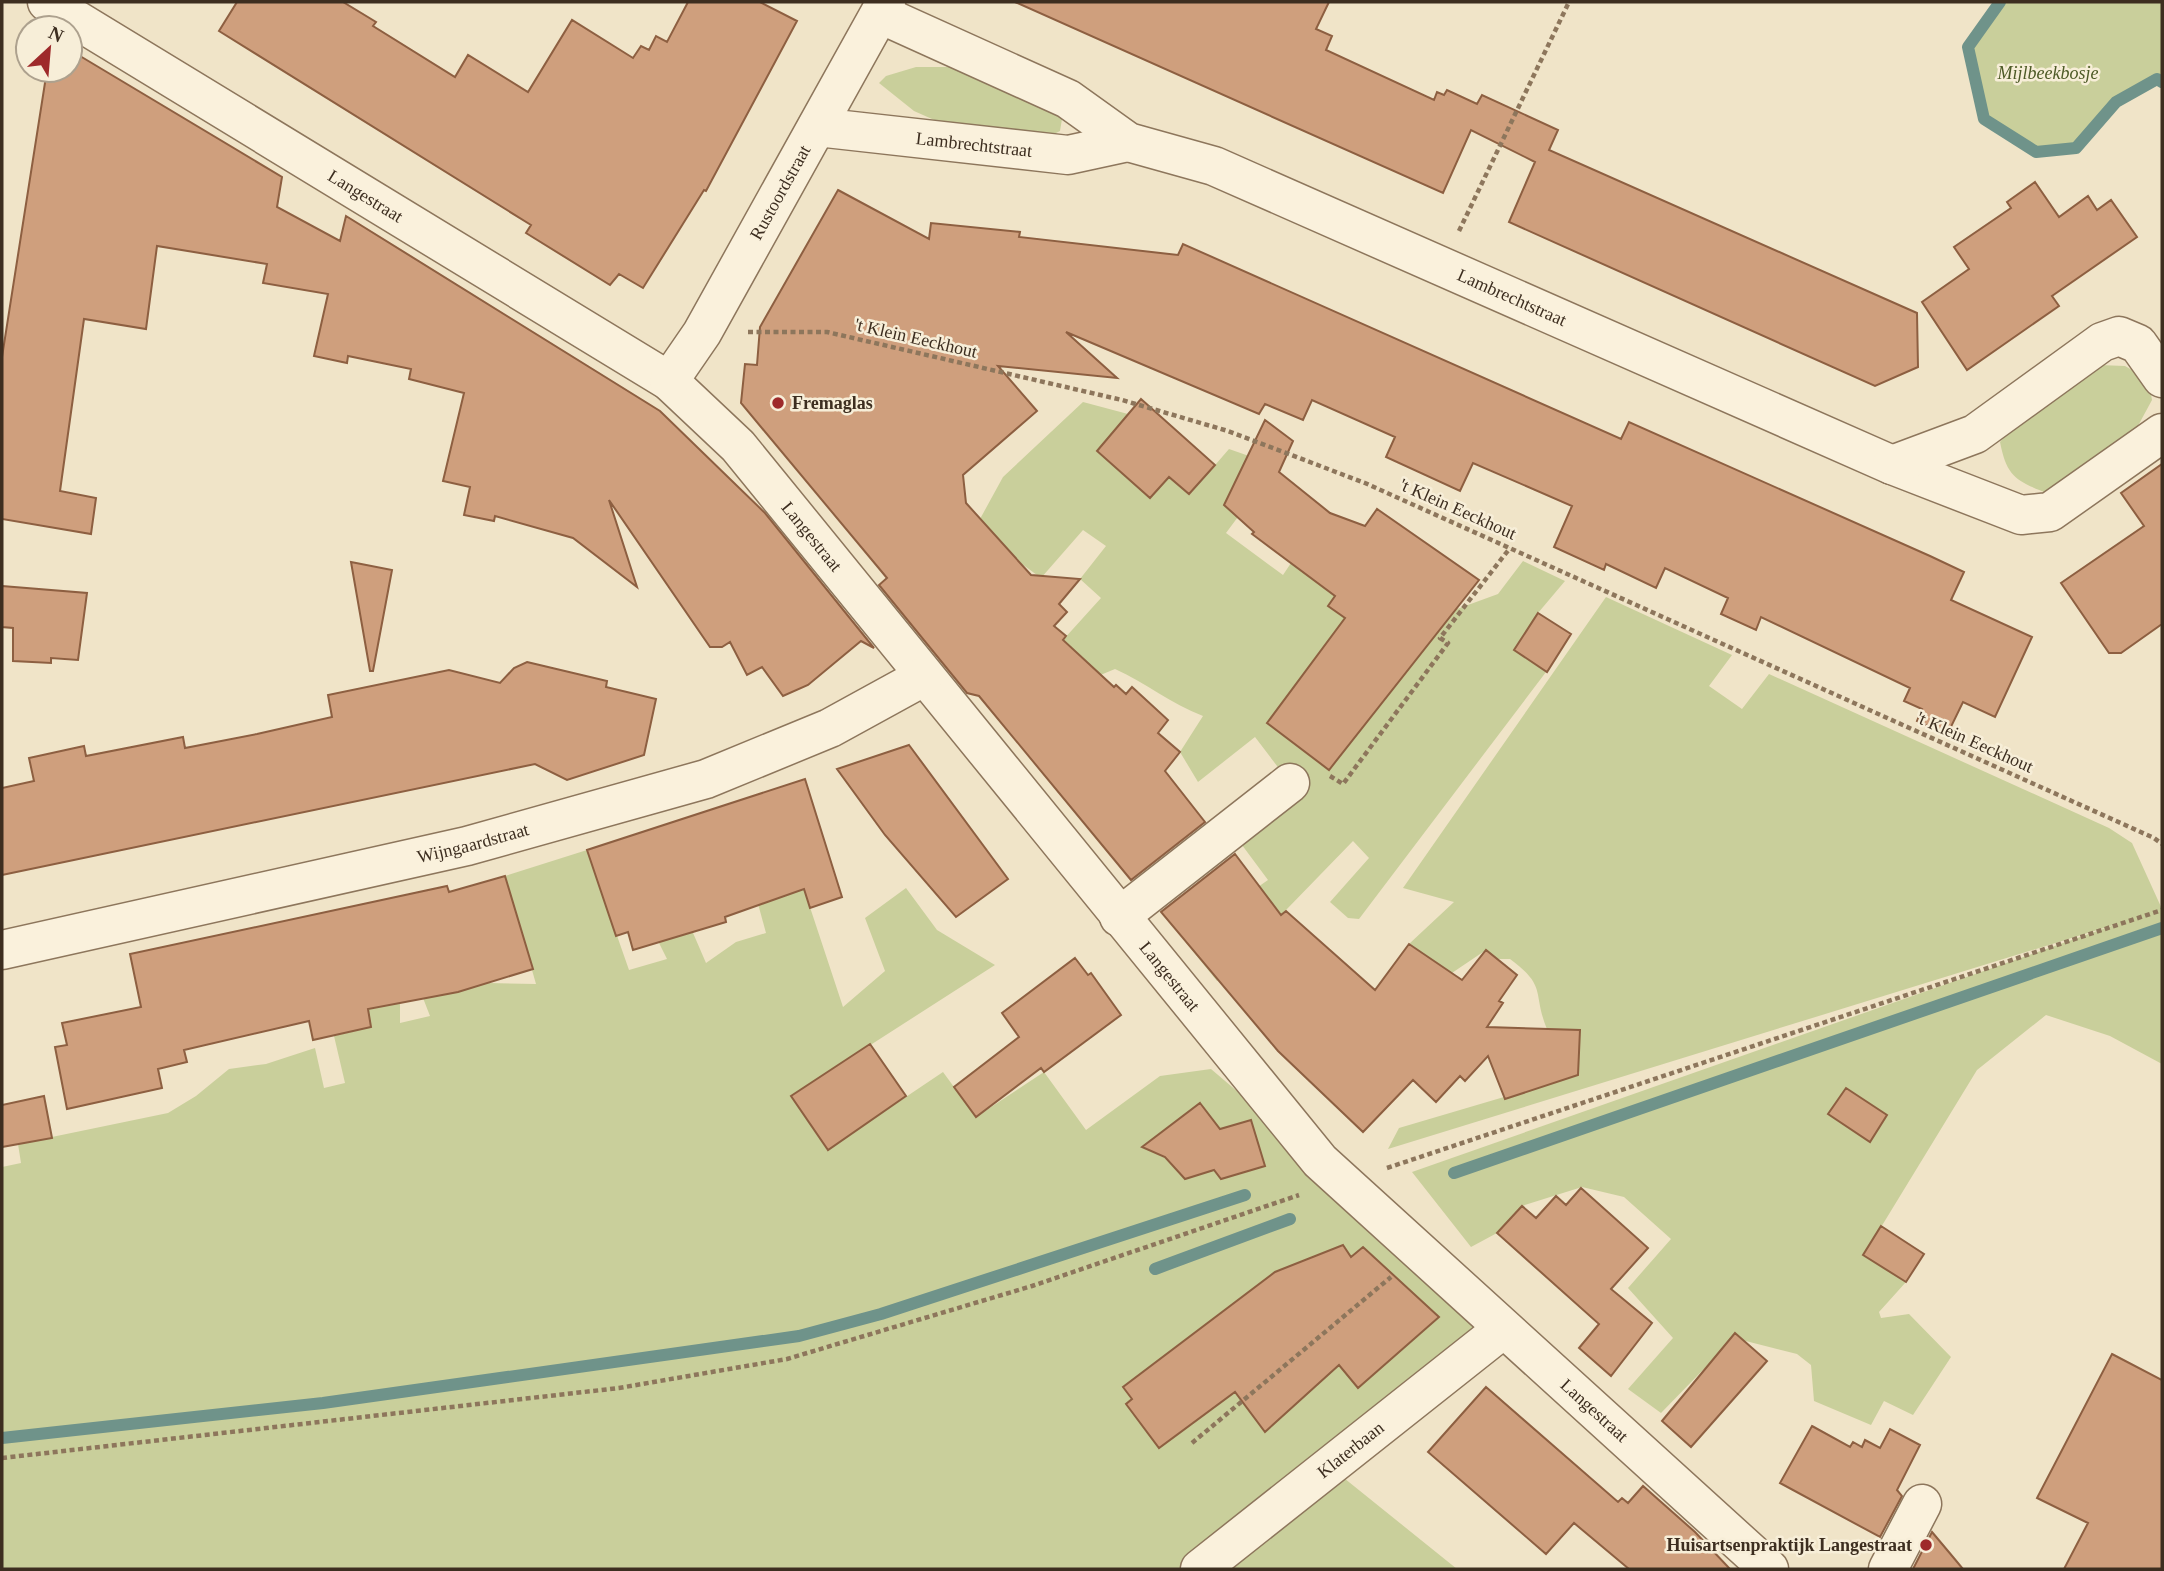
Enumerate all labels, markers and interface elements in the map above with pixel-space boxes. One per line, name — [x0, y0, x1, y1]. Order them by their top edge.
north arrow — [14, 14, 84, 84]
text: N — [45, 22, 67, 47]
park label: Mijlbeekbosje — [1997, 63, 2098, 83]
street label: Lambrechtstraat — [915, 128, 1033, 161]
street label: Rustoordstraat — [746, 142, 814, 243]
street label: Langestraat — [324, 166, 407, 226]
street label: Lambrechtstraat — [1454, 265, 1569, 330]
street label: 't Klein Eeckhout — [853, 314, 979, 362]
place label: Fremaglas — [792, 393, 873, 413]
marker: Fremaglas — [770, 395, 786, 411]
street label: 't Klein Eeckhout — [1397, 474, 1519, 544]
street label: Langestraat — [777, 498, 846, 576]
street label: 't Klein Eeckhout — [1914, 707, 2036, 777]
street label: Wijngaardstraat — [415, 819, 531, 867]
street label: Langestraat — [1135, 937, 1204, 1015]
street label: Langestraat — [1557, 1375, 1632, 1446]
street label: Klaterbaan — [1313, 1417, 1388, 1482]
place label: Huisartsenpraktijk Langestraat — [1666, 1535, 1912, 1555]
marker: Huisartsenpraktijk Langestraat — [1918, 1537, 1934, 1553]

